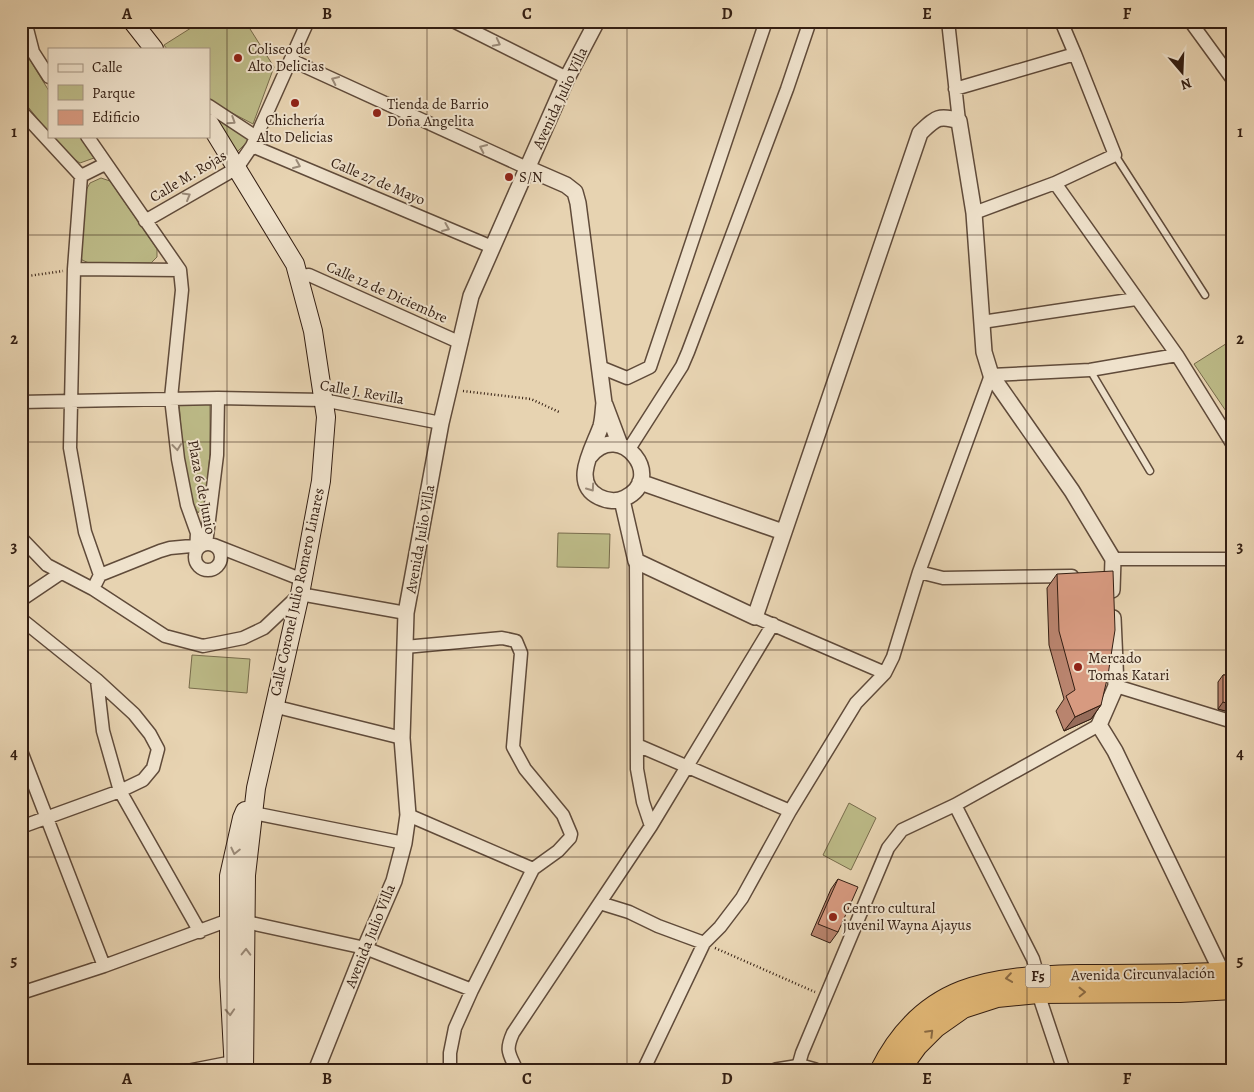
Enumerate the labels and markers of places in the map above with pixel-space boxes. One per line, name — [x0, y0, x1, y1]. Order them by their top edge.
place label: Coliseo de Alto Delicias — [247, 39, 324, 76]
marker: Coliseo de Alto Delicias — [232, 52, 244, 64]
place label: Tienda de Barrio Doña Angelita — [387, 94, 489, 131]
marker: Chichería Alto Delicias — [289, 97, 301, 109]
marker: Tienda de Barrio Doña Angelita — [371, 107, 383, 119]
place label: Chichería Alto Delicias — [256, 110, 333, 147]
place label: S/N — [519, 167, 543, 187]
marker: S/N — [503, 171, 515, 183]
place label: Mercado Tomas Katari — [1088, 648, 1169, 685]
marker: Mercado Tomas Katari — [1072, 661, 1084, 673]
place label: Centro cultural juvenil Wayna Ajayus — [843, 898, 972, 935]
marker: Centro cultural juvenil Wayna Ajayus — [827, 911, 839, 923]

